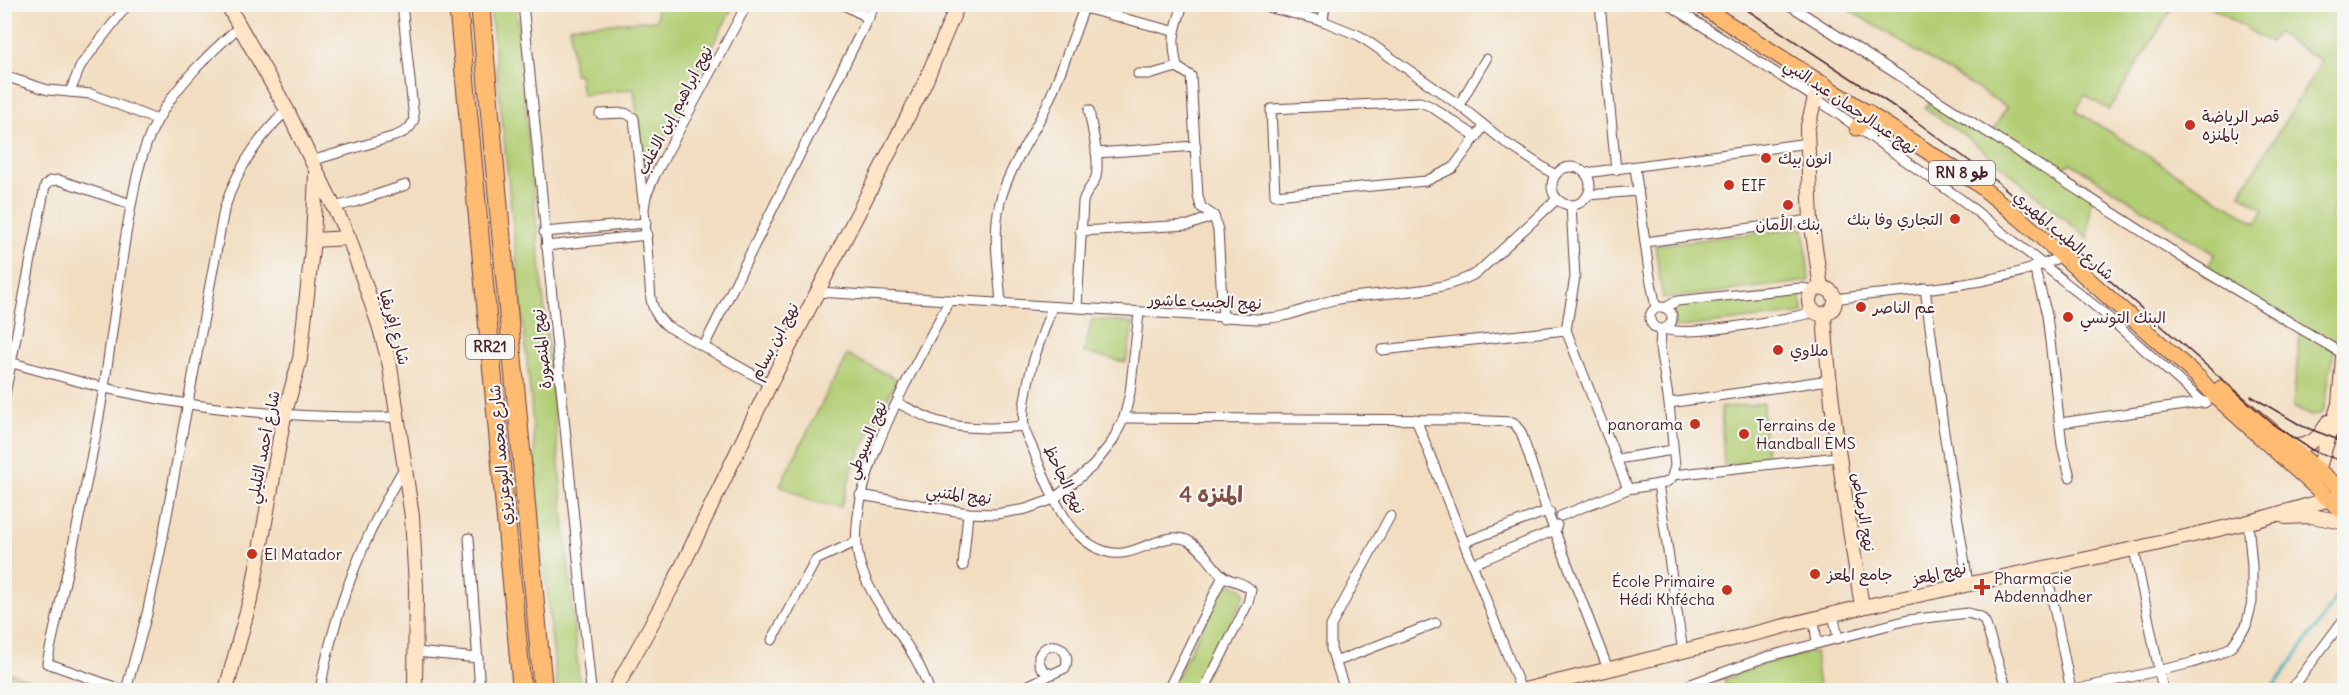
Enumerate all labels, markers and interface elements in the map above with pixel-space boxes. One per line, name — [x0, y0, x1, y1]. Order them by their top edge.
street label: نهج ابراهيم إبن الاغلب — [632, 42, 719, 179]
street label: نهج عبدالرحمان عبد النبي — [1778, 54, 1922, 162]
place label: قصر الرياضة بالمنزه — [2202, 106, 2280, 144]
marker: قصر الرياضة بالمنزه — [2183, 118, 2197, 132]
place label: انون بيك — [1778, 148, 1832, 169]
marker: انون بيك — [1759, 151, 1773, 165]
road number: RN 8 طو — [1929, 161, 1995, 185]
place label: EIF — [1741, 175, 1766, 195]
marker: EIF — [1722, 178, 1736, 192]
street label: شارع الطيب المهيري — [2008, 186, 2118, 285]
marker: بنك الأمان — [1781, 198, 1795, 212]
place label: التجاري وفا بنك — [1847, 209, 1943, 231]
marker: التجاري وفا بنك — [1948, 212, 1962, 226]
place label: بنك الأمان — [1755, 214, 1821, 234]
street label: شارع إفريقيا — [373, 287, 415, 368]
street label: نهج الحبيب عاشور — [1146, 289, 1262, 314]
place label: عم الناصر — [1871, 297, 1935, 320]
street label: نهج ابن بسام — [745, 299, 805, 384]
marker: عم الناصر — [1854, 300, 1868, 314]
place label: البنك التونسي — [2080, 307, 2166, 332]
street label: نهج المنصورة — [527, 308, 556, 390]
marker: البنك التونسي — [2061, 310, 2075, 324]
road number: RR21 — [466, 335, 514, 359]
place label: ملاوي — [1790, 340, 1829, 362]
marker: ملاوي — [1771, 343, 1785, 357]
street label: شارع محمد البوعزيزي — [484, 384, 518, 526]
street label: شارع أحمد التليلي — [242, 389, 289, 506]
street label: نهج السيوطي — [841, 398, 895, 484]
place label: panorama — [1608, 414, 1683, 434]
place label: Terrains de Handball EMS — [1756, 415, 1856, 453]
marker: panorama — [1688, 417, 1702, 431]
marker: Terrains de Handball EMS — [1737, 427, 1751, 441]
street label: نهج الجاحظ — [1039, 441, 1090, 517]
street label: نهج الرصاص — [1847, 471, 1880, 553]
street label: نهج المتنبي — [924, 480, 993, 513]
district label: المنزه 4 — [1179, 480, 1243, 508]
place label: El Matador — [264, 544, 343, 564]
marker: El Matador — [245, 547, 259, 561]
street label: نهج المعز — [1908, 557, 1968, 590]
place label: جامع المعز — [1825, 564, 1893, 586]
marker: جامع المعز — [1808, 567, 1822, 581]
place label: Pharmacie Abdennadher — [1994, 568, 2093, 606]
place label: École Primaire Hédi Khfécha — [1612, 571, 1715, 609]
marker: Pharmacie Abdennadher — [1975, 580, 1989, 594]
marker: École Primaire Hédi Khfécha — [1720, 583, 1734, 597]

